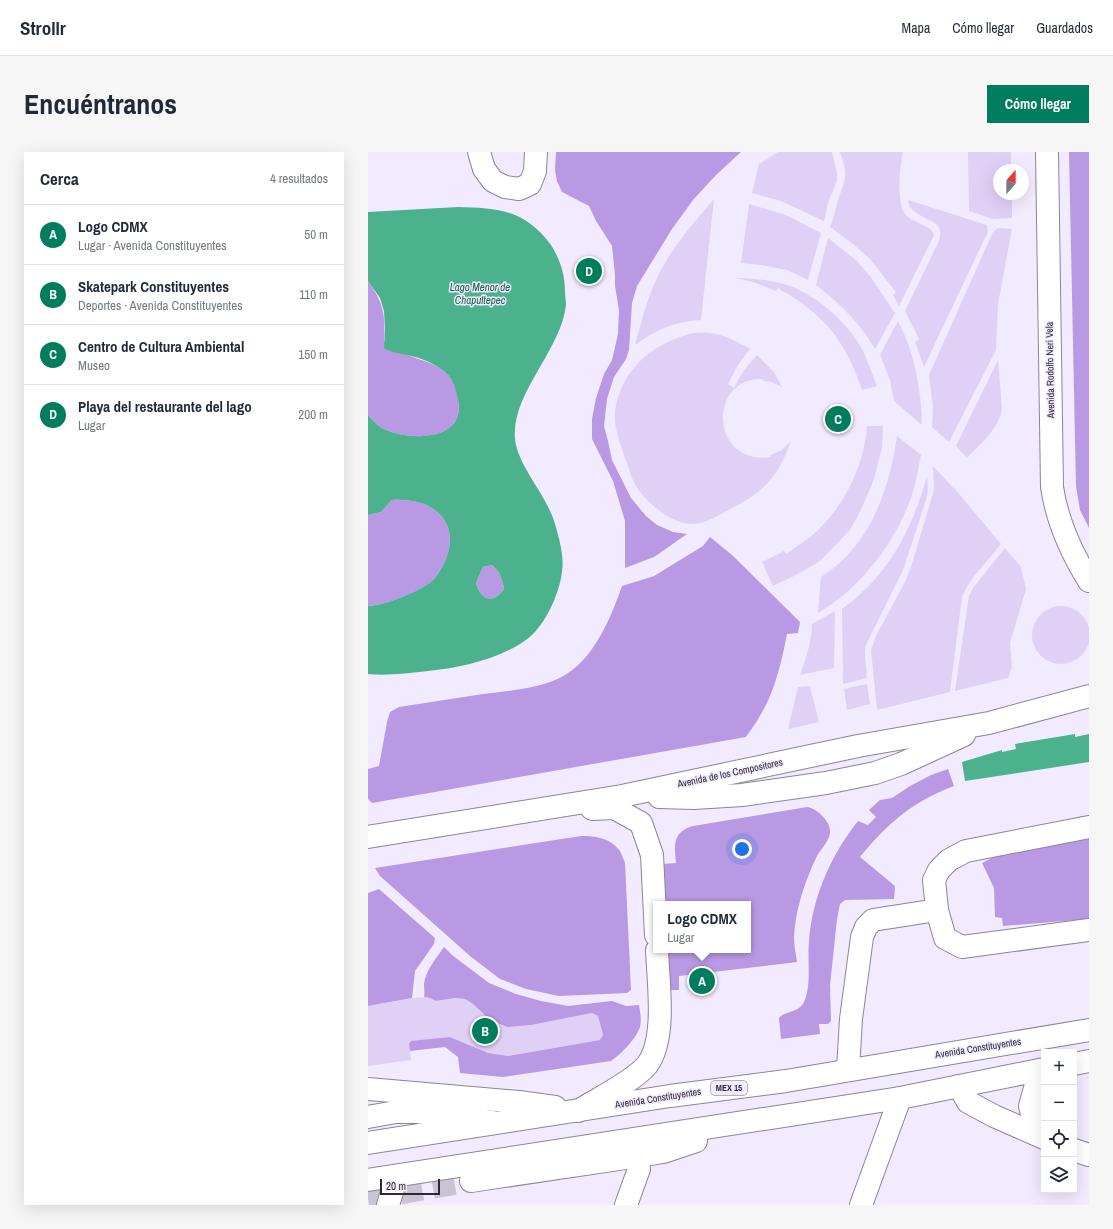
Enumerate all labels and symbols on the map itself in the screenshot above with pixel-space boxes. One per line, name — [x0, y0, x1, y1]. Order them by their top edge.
north arrow — [993, 164, 1029, 200]
pin: D — [576, 256, 602, 286]
water label: Lago Menor de Chapultepec — [450, 280, 510, 307]
street label: Avenida Rodolfo Neri Vela — [1043, 321, 1057, 419]
pin: C — [825, 404, 851, 434]
street label: Avenida de los Compositores — [675, 755, 784, 791]
your location — [732, 839, 752, 859]
pin: A — [689, 966, 715, 996]
pin: B — [472, 1016, 498, 1046]
street label: Avenida Constituyentes — [933, 1035, 1022, 1061]
road number: MEX 15 — [711, 1081, 747, 1095]
street label: Avenida Constituyentes — [613, 1085, 702, 1111]
scale bar — [380, 1177, 440, 1196]

